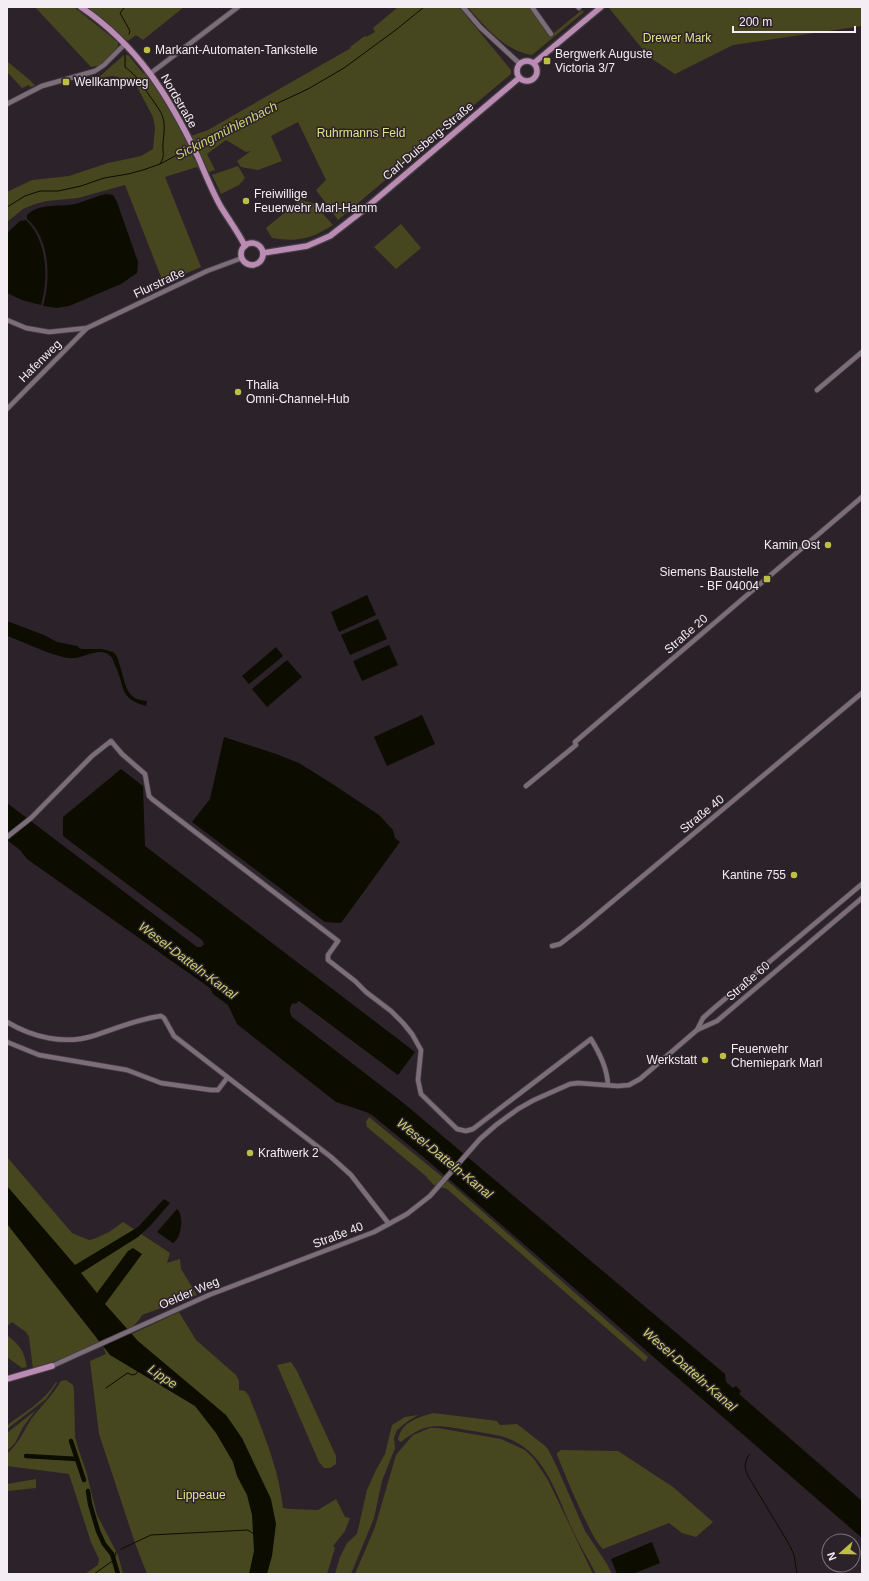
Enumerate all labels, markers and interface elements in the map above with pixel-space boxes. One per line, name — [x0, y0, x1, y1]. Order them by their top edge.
scale bar — [733, 8, 855, 34]
text: 200 m — [739, 15, 772, 29]
park label: Drewer Mark — [643, 31, 712, 45]
place label: Markant-Automaten-Tankstelle — [155, 43, 318, 57]
marker: Markant-Automaten-Tankstelle — [142, 45, 152, 55]
place label: Bergwerk Auguste Victoria 3/7 — [555, 47, 653, 75]
marker: Bergwerk Auguste Victoria 3/7 — [542, 56, 552, 66]
street label: Nordstraße — [158, 72, 200, 131]
place label: Wellkampweg — [74, 75, 148, 89]
marker: Wellkampweg — [61, 77, 71, 87]
water label: Sickingmühlenbach — [173, 98, 280, 163]
street label: Carl-Duisberg-Straße — [380, 99, 476, 183]
park label: Ruhrmanns Feld — [317, 126, 405, 140]
place label: Freiwillige Feuerwehr Marl-Hamm — [254, 187, 377, 215]
marker: Freiwillige Feuerwehr Marl-Hamm — [241, 196, 251, 206]
street label: Flurstraße — [131, 265, 187, 301]
street label: Hafenweg — [16, 337, 64, 385]
place label: Thalia Omni-Channel-Hub — [246, 378, 350, 406]
marker: Thalia Omni-Channel-Hub — [233, 387, 243, 397]
place label: Kamin Ost — [764, 538, 821, 552]
marker: Kamin Ost — [823, 540, 833, 550]
place label: Siemens Baustelle - BF 04004 — [660, 565, 759, 593]
marker: Siemens Baustelle - BF 04004 — [762, 574, 772, 584]
street label: Straße 20 — [662, 611, 711, 657]
street label: Straße 40 — [677, 792, 727, 836]
place label: Kantine 755 — [722, 868, 786, 882]
marker: Kantine 755 — [789, 870, 799, 880]
water label: Wesel-Datteln-Kanal — [136, 919, 241, 1003]
street label: Straße 60 — [724, 958, 773, 1004]
place label: Feuerwehr Chemiepark Marl — [731, 1042, 822, 1070]
marker: Feuerwehr Chemiepark Marl — [718, 1051, 728, 1061]
place label: Werkstatt — [647, 1053, 698, 1067]
marker: Werkstatt — [700, 1055, 710, 1065]
water label: Wesel-Datteln-Kanal — [394, 1115, 497, 1202]
place label: Kraftwerk 2 — [258, 1146, 319, 1160]
marker: Kraftwerk 2 — [245, 1148, 255, 1158]
street label: Straße 40 — [311, 1219, 365, 1251]
street label: Oelder Weg — [157, 1274, 221, 1312]
water label: Wesel-Datteln-Kanal — [640, 1325, 740, 1415]
water label: Lippe — [145, 1361, 180, 1392]
park label: Lippeaue — [176, 1488, 226, 1502]
north arrow — [821, 1533, 861, 1573]
text: N — [825, 1551, 839, 1562]

